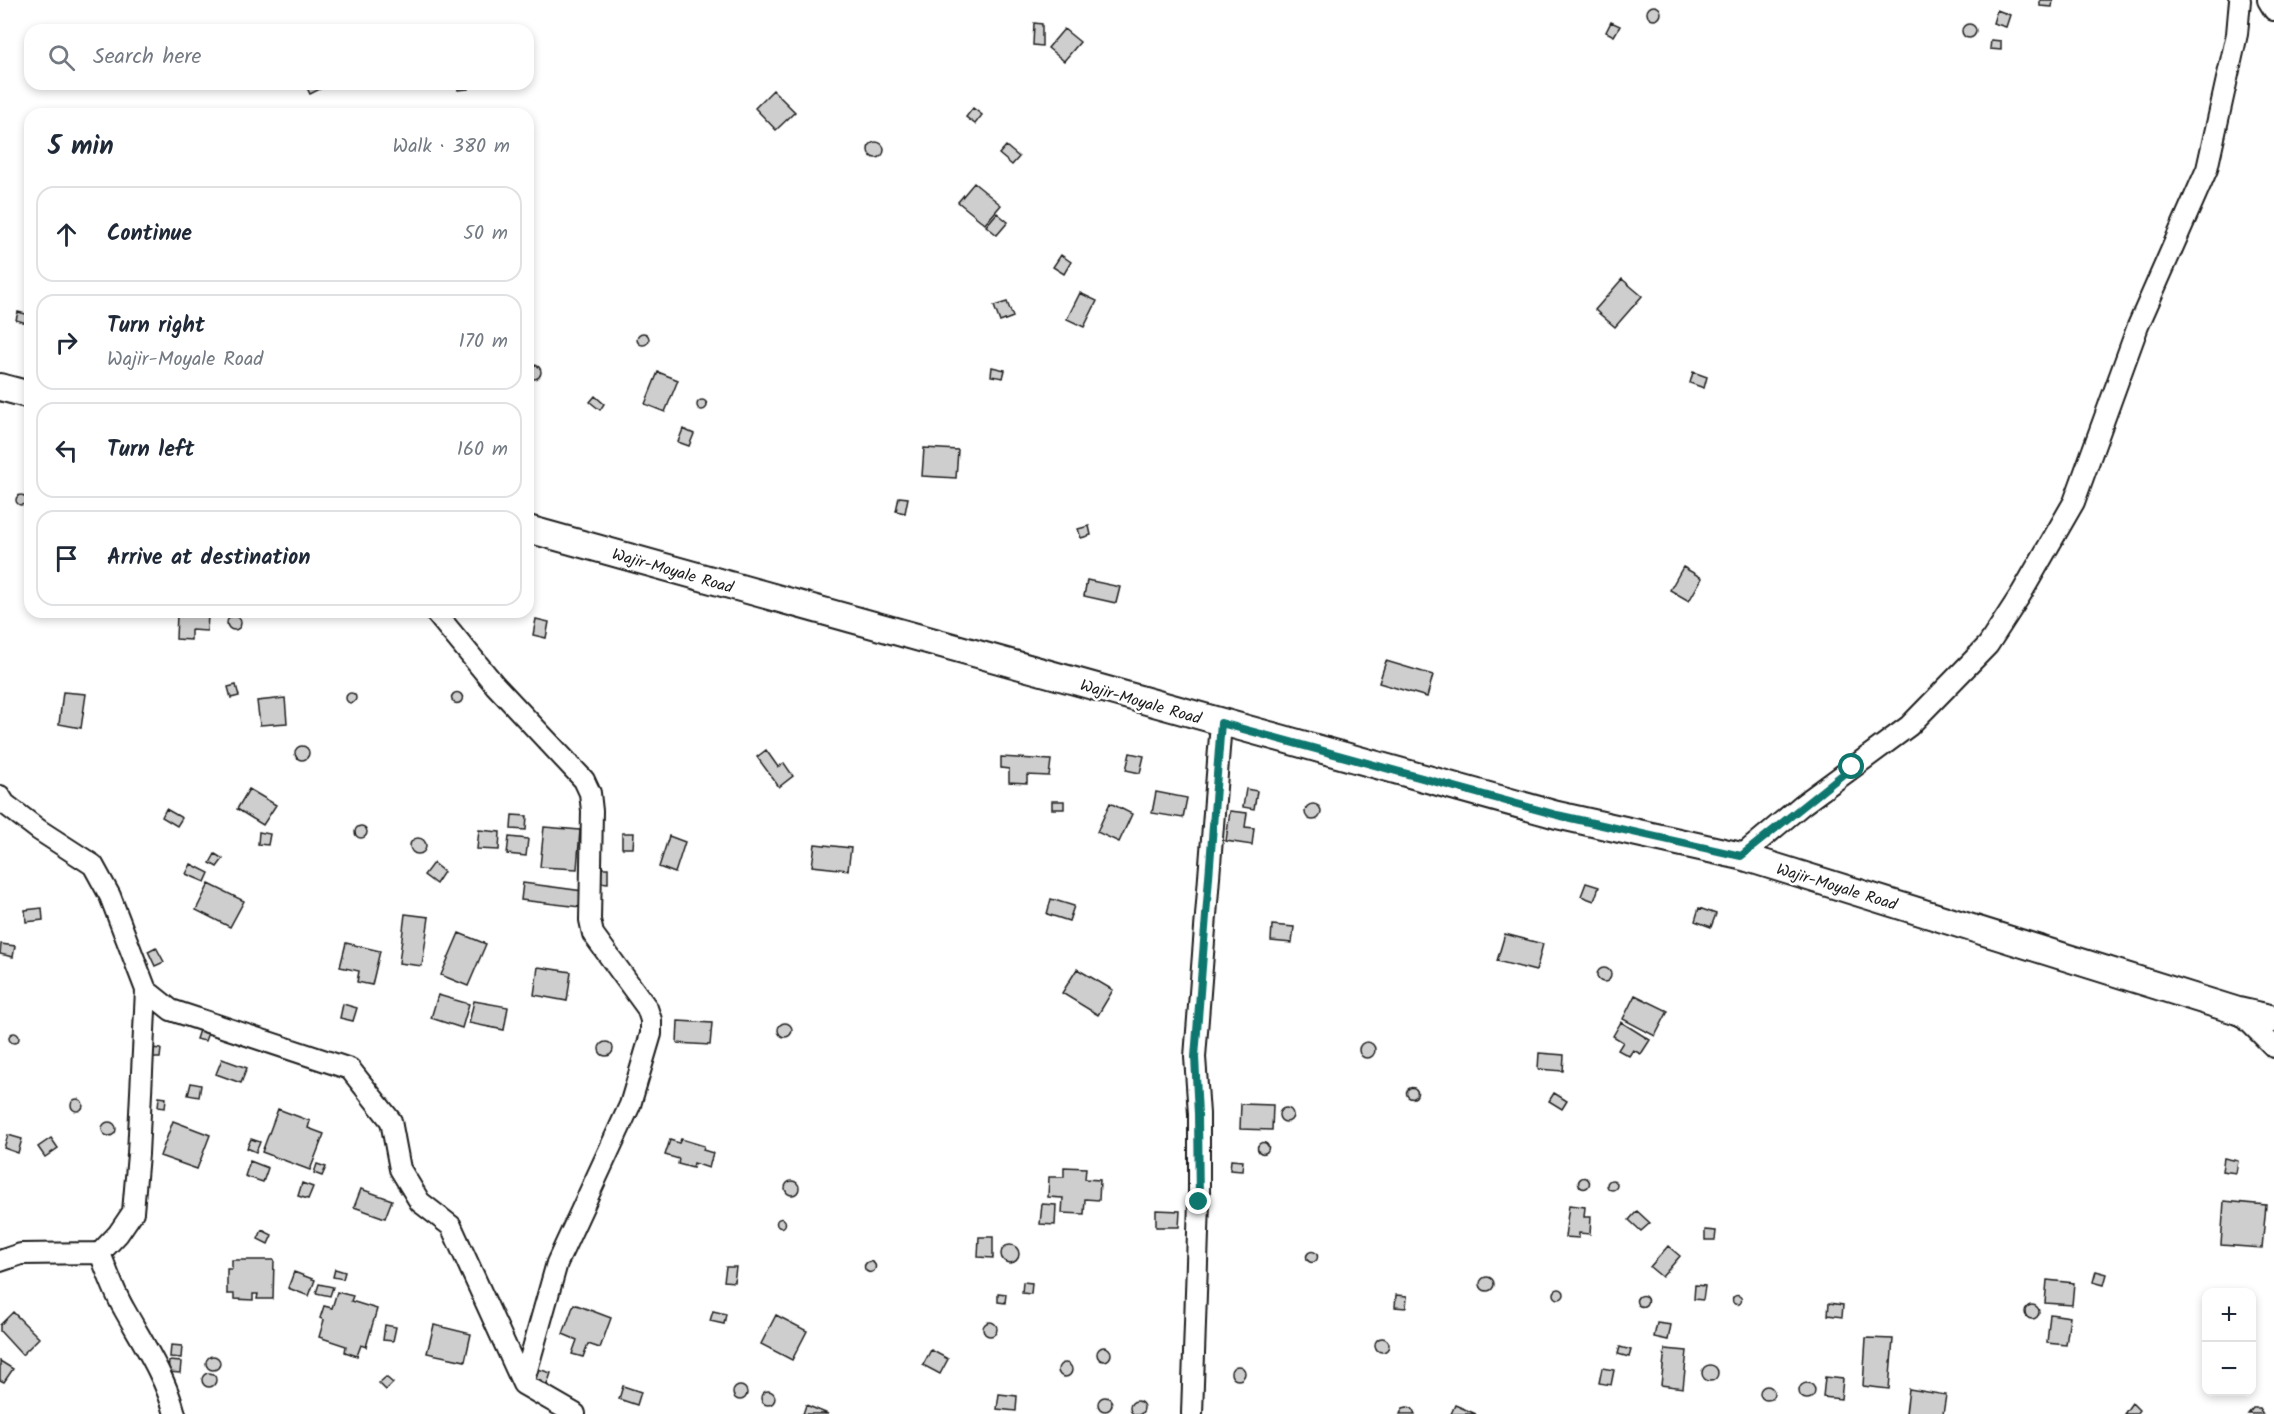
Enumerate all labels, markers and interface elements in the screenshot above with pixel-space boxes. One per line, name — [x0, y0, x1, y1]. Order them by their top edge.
search box — [24, 24, 534, 90]
text: Search here — [93, 40, 201, 75]
icon: search — [45, 41, 78, 74]
text: 5 min — [48, 126, 114, 168]
text: Walk · 380 m — [393, 131, 510, 163]
text: Continue — [107, 217, 192, 252]
icon: ahead — [50, 218, 83, 251]
text: 50 m — [463, 218, 508, 250]
text: Turn right — [107, 309, 205, 344]
icon: right — [50, 326, 83, 359]
text: 170 m — [459, 326, 508, 358]
text: Wajir-Moyale Road — [107, 344, 263, 376]
text: Turn left — [107, 433, 194, 468]
icon: left — [50, 434, 83, 467]
text: 160 m — [457, 434, 508, 466]
text: Arrive at destination — [107, 541, 310, 576]
icon: arrive — [50, 542, 83, 575]
street label: Wajir-Moyale Road — [609, 542, 737, 601]
street label: Wajir-Moyale Road — [1077, 673, 1205, 732]
route start — [1838, 753, 1864, 779]
street label: Wajir-Moyale Road — [1773, 857, 1901, 918]
route end — [1185, 1188, 1211, 1214]
map controls — [2202, 1288, 2256, 1396]
button: + — [2202, 1288, 2256, 1342]
button: − — [2202, 1342, 2256, 1396]

